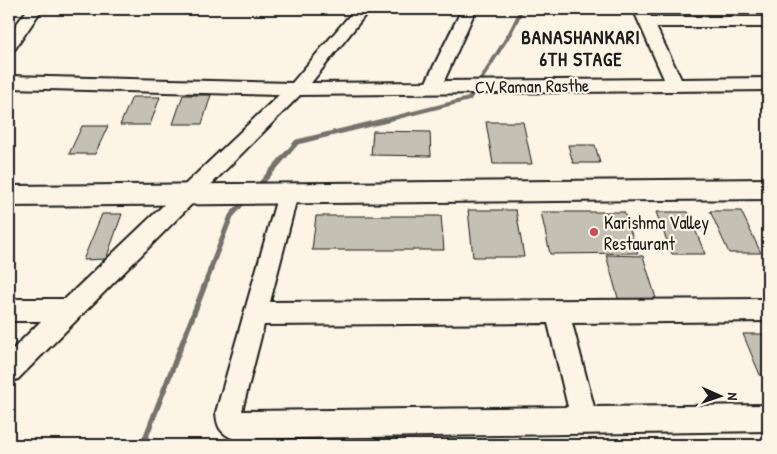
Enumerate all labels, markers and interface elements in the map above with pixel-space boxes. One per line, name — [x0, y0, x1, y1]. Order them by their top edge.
district label: BANASHANKARI 6TH STAGE — [521, 24, 641, 72]
street label: CV Raman Rasthe — [475, 73, 589, 99]
place label: Karishma Valley Restaurant — [604, 210, 709, 256]
marker: Karishma Valley Restaurant — [588, 226, 600, 238]
north arrow — [694, 372, 744, 422]
text: N — [724, 392, 743, 401]

